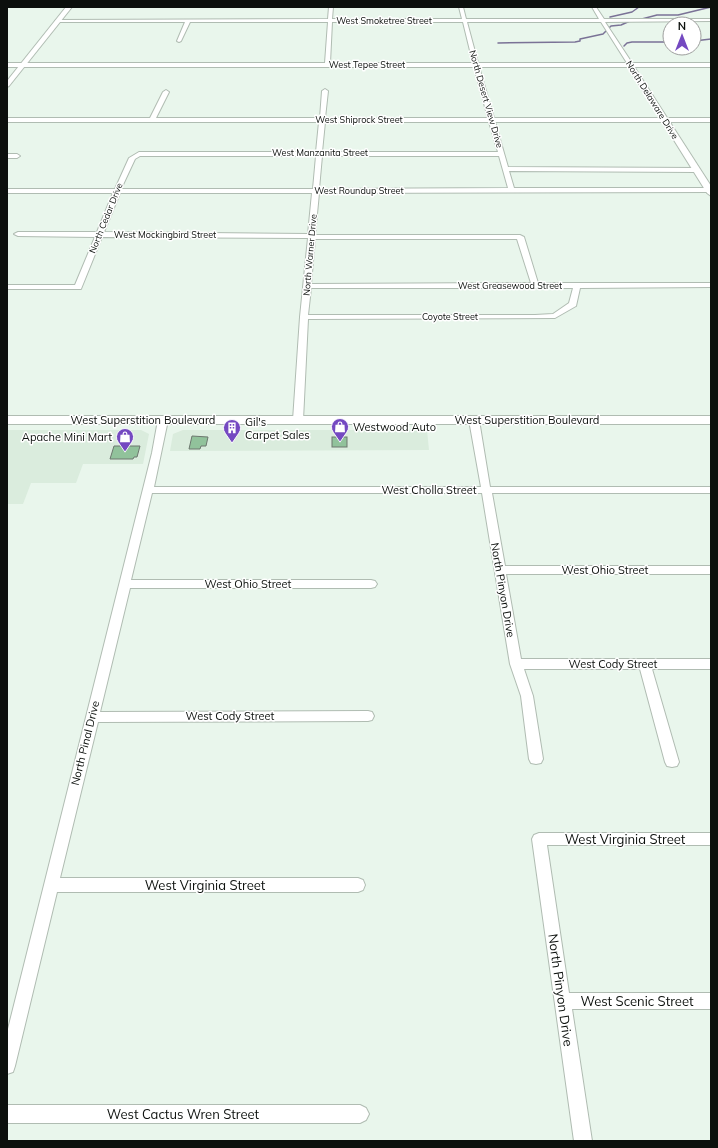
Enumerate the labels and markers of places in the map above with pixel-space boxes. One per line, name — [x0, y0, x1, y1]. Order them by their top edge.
place label: Gil's Carpet Sales — [245, 415, 310, 442]
shop icon: Westwood Auto — [330, 417, 350, 442]
building icon: Gil's Carpet Sales — [222, 418, 242, 443]
place label: Westwood Auto — [353, 420, 436, 434]
shop icon: Apache Mini Mart — [115, 427, 135, 452]
place label: Apache Mini Mart — [22, 430, 112, 444]

